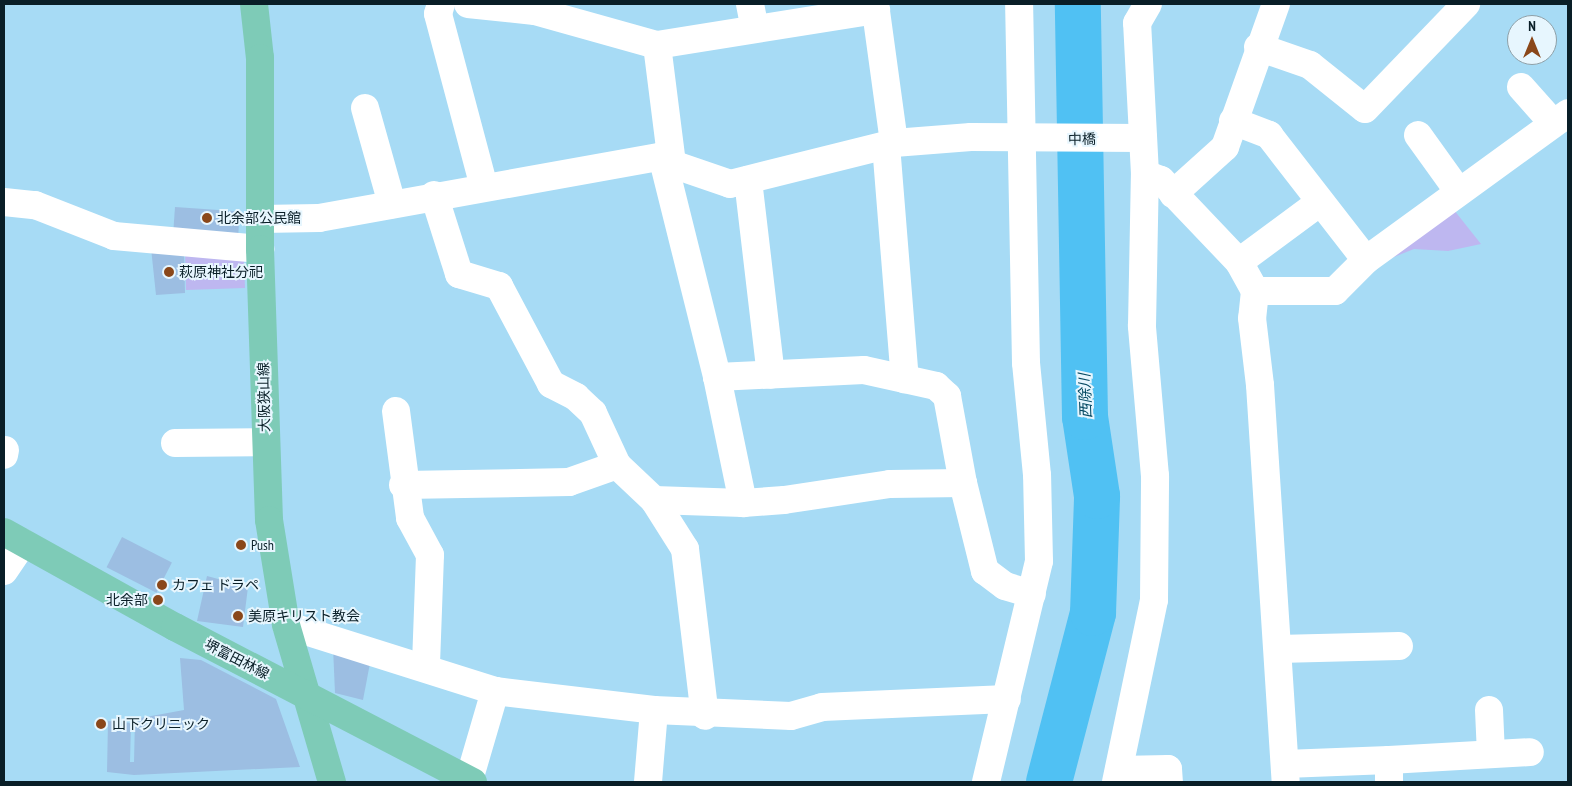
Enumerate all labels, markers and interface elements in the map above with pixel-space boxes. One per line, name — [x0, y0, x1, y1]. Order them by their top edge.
north arrow — [1507, 15, 1557, 65]
text: N — [1528, 17, 1536, 35]
street label: 中橋 — [1068, 130, 1096, 148]
place label: 北余部公民館 — [217, 210, 301, 226]
marker: 北余部公民館 — [201, 212, 213, 224]
place label: 萩原神社分祀 — [179, 264, 263, 280]
marker: 萩原神社分祀 — [163, 266, 175, 278]
street label: 大阪狭山線 — [255, 362, 273, 432]
water label: 西除川 — [1075, 373, 1095, 419]
place label: Push — [251, 537, 274, 553]
marker: Push — [235, 539, 247, 551]
place label: カフェ ドラペ — [172, 577, 259, 593]
marker: カフェ ドラペ — [156, 579, 168, 591]
place label: 北余部 — [106, 592, 148, 608]
marker: 北余部 — [152, 594, 164, 606]
place label: 美原キリスト教会 — [248, 608, 360, 624]
marker: 美原キリスト教会 — [232, 610, 244, 622]
street label: 堺富田林線 — [202, 636, 272, 682]
place label: 山下クリニック — [112, 716, 210, 732]
marker: 山下クリニック — [94, 717, 108, 731]

